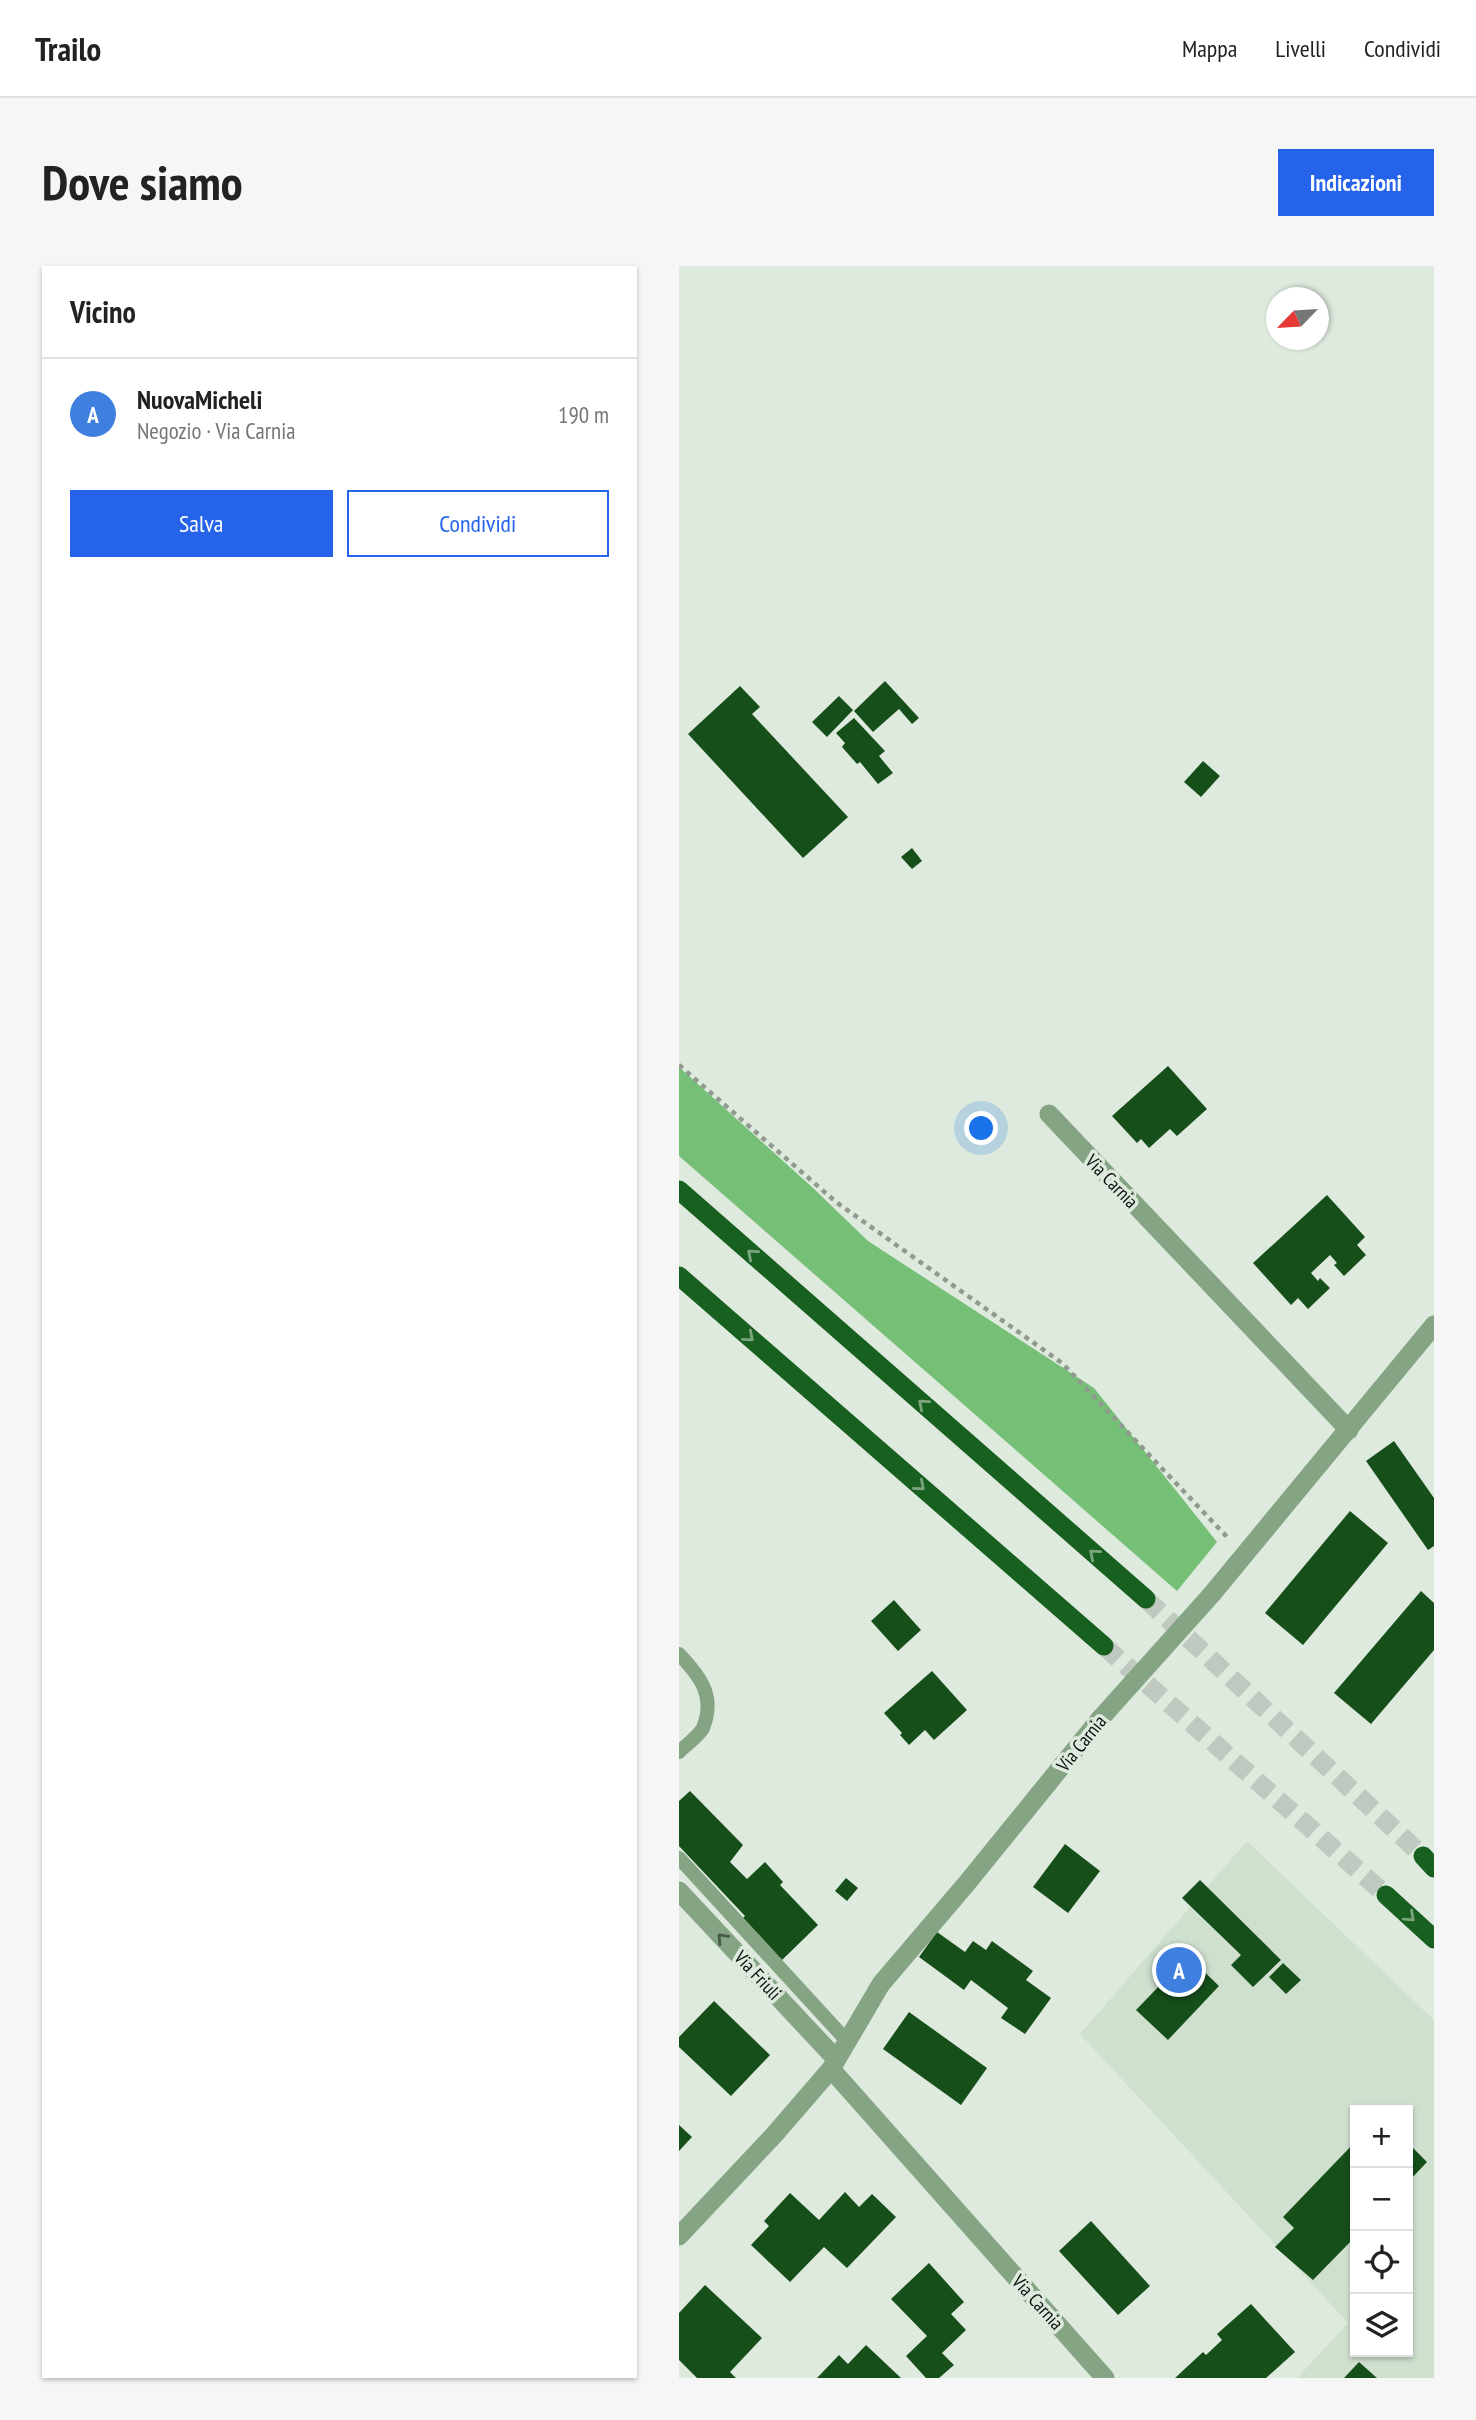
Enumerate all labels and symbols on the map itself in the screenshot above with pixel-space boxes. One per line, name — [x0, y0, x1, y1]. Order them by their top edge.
north arrow — [1266, 287, 1329, 350]
your location — [964, 1111, 998, 1145]
street label: Via Carnia — [1080, 1148, 1144, 1213]
one-way arrow — [748, 1250, 761, 1262]
one-way arrow — [741, 1329, 754, 1341]
one-way arrow — [919, 1400, 932, 1412]
one-way arrow — [912, 1478, 925, 1490]
one-way arrow — [1089, 1550, 1102, 1563]
street label: Via Carnia — [1050, 1710, 1111, 1777]
one-way arrow — [1402, 1909, 1415, 1922]
one-way arrow — [718, 1933, 731, 1946]
pin: A — [1156, 1944, 1202, 1996]
street label: Via Friuli — [729, 1945, 787, 2005]
street label: Via Carnia — [1006, 2269, 1069, 2335]

